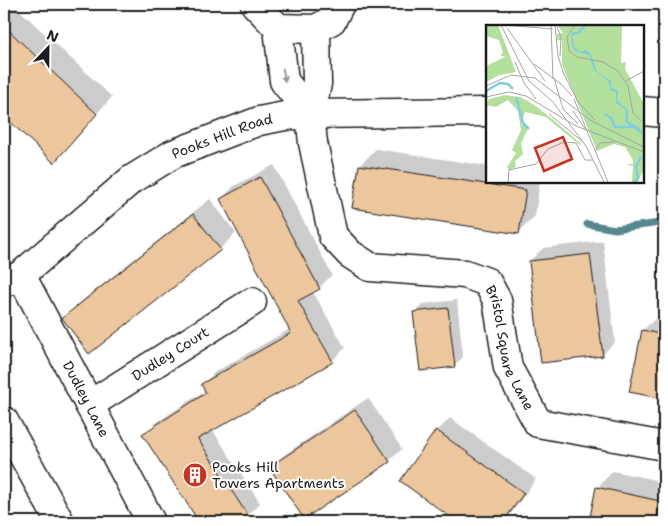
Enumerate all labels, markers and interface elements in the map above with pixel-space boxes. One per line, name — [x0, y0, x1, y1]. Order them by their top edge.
north arrow — [22, 22, 72, 72]
inset map — [486, 25, 643, 182]
text: N — [44, 26, 61, 46]
one-way arrow — [280, 67, 288, 83]
street label: Pooks Hill Road — [169, 110, 274, 163]
street label: Bristol Square Lane — [482, 282, 538, 413]
street label: Dudley Court — [128, 323, 212, 385]
street label: Dudley Lane — [59, 358, 114, 440]
place label: Pooks Hill Towers Apartments — [212, 458, 345, 492]
building icon: Pooks Hill Towers Apartments — [182, 462, 208, 488]

